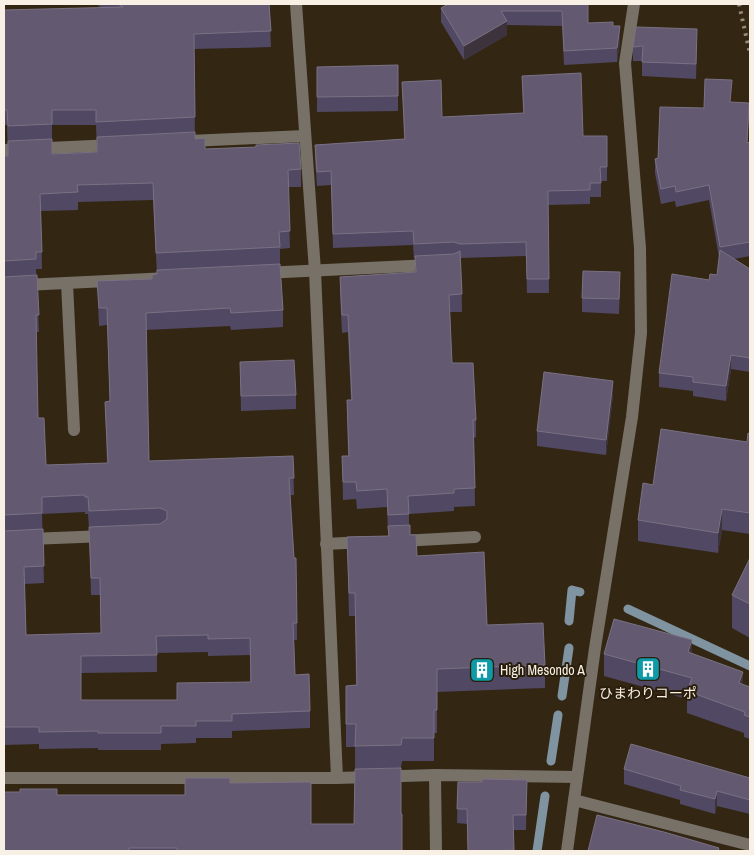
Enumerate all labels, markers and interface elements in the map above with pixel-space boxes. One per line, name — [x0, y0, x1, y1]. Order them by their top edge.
building icon: ひまわりコーポ — [635, 656, 661, 682]
building icon: High Mesondo A — [469, 657, 495, 683]
place label: High Mesondo A — [500, 661, 585, 679]
place label: ひまわりコーポ — [599, 684, 697, 702]

